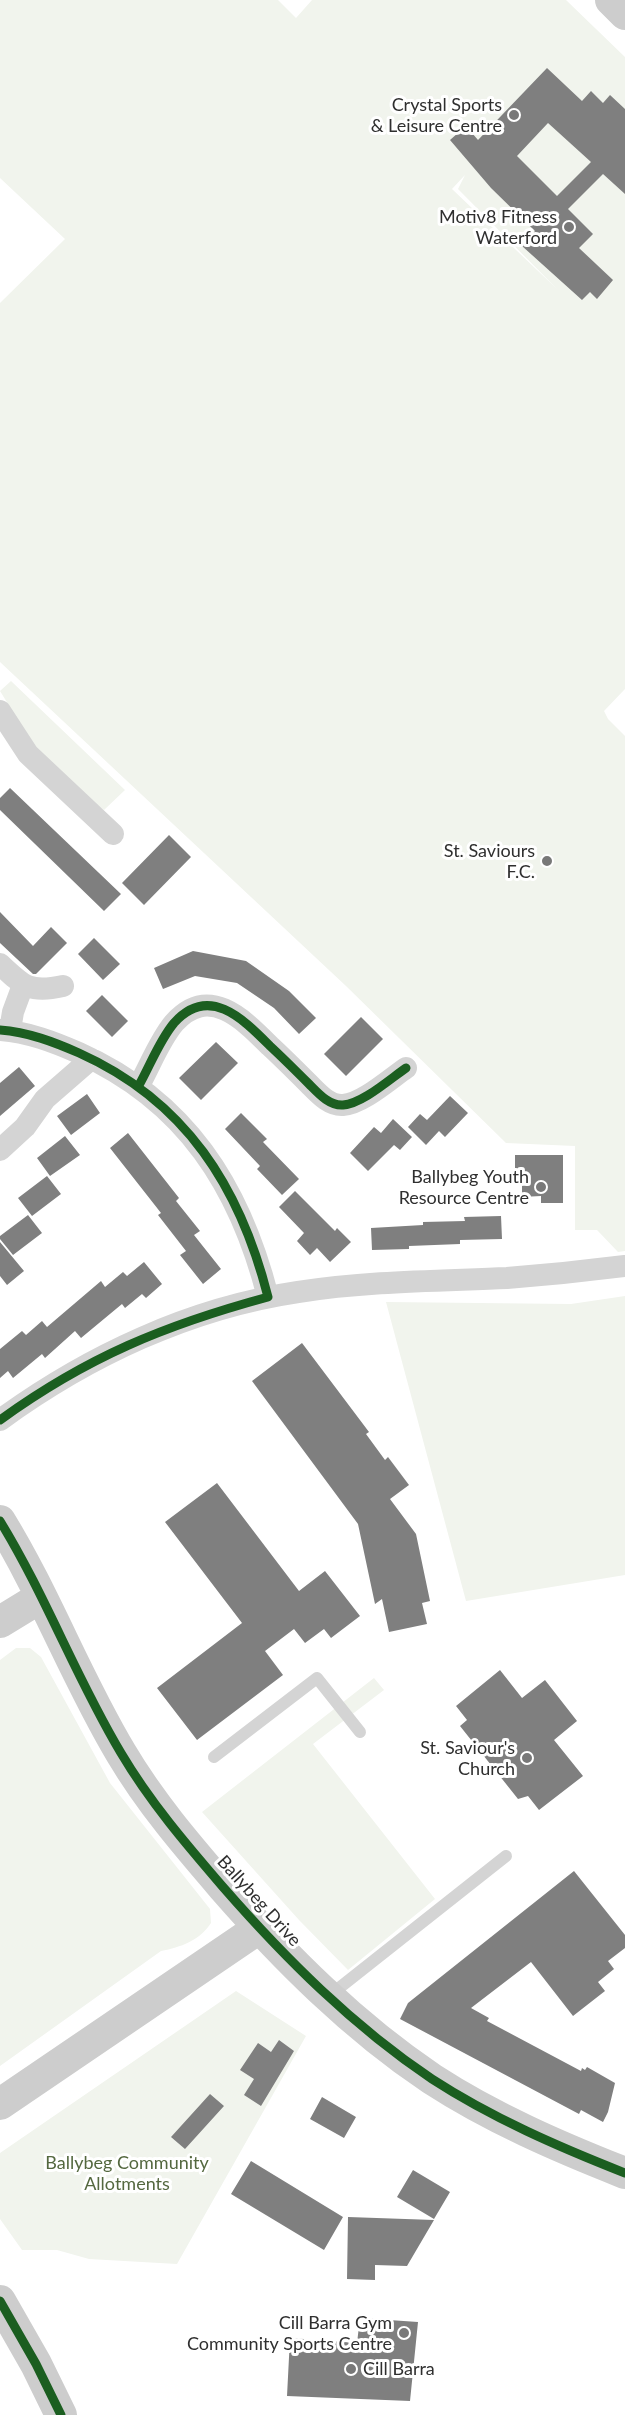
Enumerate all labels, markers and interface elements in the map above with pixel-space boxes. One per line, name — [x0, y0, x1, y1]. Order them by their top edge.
place label: Crystal Sports & Leisure Centre — [371, 94, 502, 136]
marker: Crystal Sports & Leisure Centre — [507, 108, 521, 122]
place label: Motiv8 Fitness Waterford — [439, 206, 557, 248]
marker: Motiv8 Fitness Waterford — [562, 220, 576, 234]
place label: St. Saviours F.C. — [444, 840, 535, 882]
marker: St. Saviours F.C. — [540, 854, 554, 868]
place label: Ballybeg Youth Resource Centre — [399, 1166, 529, 1208]
marker: Ballybeg Youth Resource Centre — [534, 1180, 548, 1194]
place label: St. Saviour's Church — [420, 1737, 515, 1780]
marker: St. Saviour's Church — [520, 1751, 534, 1765]
street label: Ballybeg Drive — [213, 1851, 305, 1951]
park label: Ballybeg Community Allotments — [45, 2152, 209, 2194]
place label: Cill Barra Gym Community Sports Centre — [187, 2312, 392, 2354]
marker: Cill Barra Gym Community Sports Centre — [397, 2326, 411, 2340]
place label: Cill Barra — [363, 2358, 435, 2380]
marker: Cill Barra — [344, 2362, 358, 2376]

